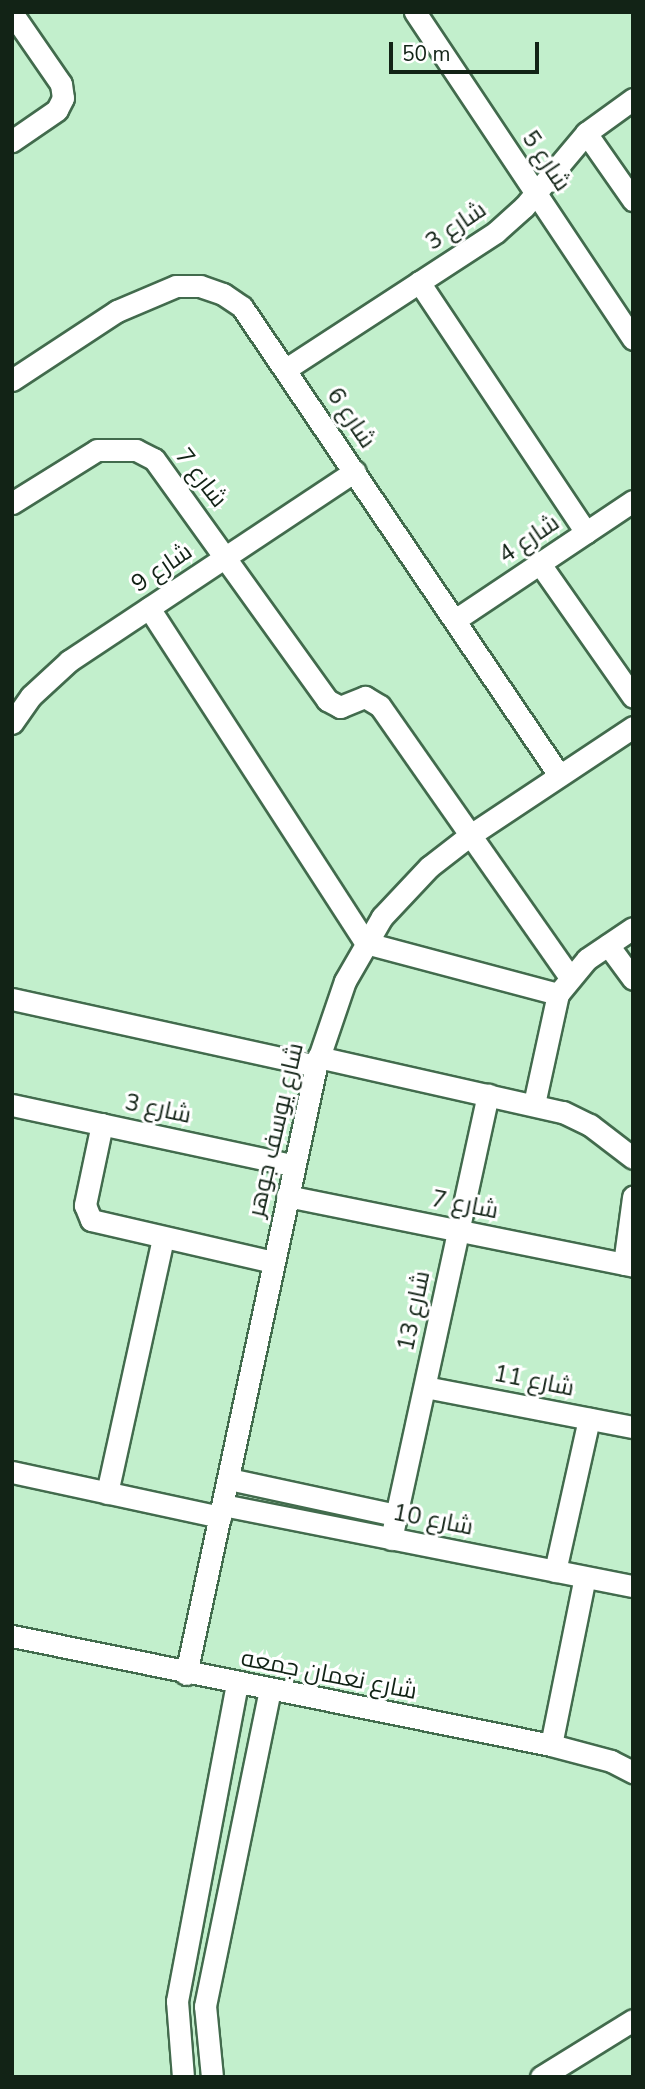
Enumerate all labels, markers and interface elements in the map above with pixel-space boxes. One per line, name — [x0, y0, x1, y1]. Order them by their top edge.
scale bar — [393, 28, 544, 72]
text: 50 m — [402, 40, 451, 68]
street label: شارع 5 — [515, 125, 577, 197]
street label: شارع 3 — [420, 195, 492, 257]
street label: شارع 6 — [320, 382, 382, 454]
street label: شارع 7 — [169, 443, 233, 513]
street label: شارع 4 — [493, 508, 565, 570]
street label: شارع 9 — [126, 537, 198, 599]
street label: شارع يوسف جوهر — [242, 1040, 310, 1220]
street label: شارع 3 — [122, 1088, 194, 1130]
street label: شارع 7 — [429, 1184, 501, 1226]
street label: شارع 13 — [391, 1268, 437, 1354]
street label: شارع 11 — [491, 1359, 577, 1403]
street label: شارع 10 — [390, 1498, 476, 1542]
street label: شارع نعمان جمعه — [239, 1644, 419, 1706]

